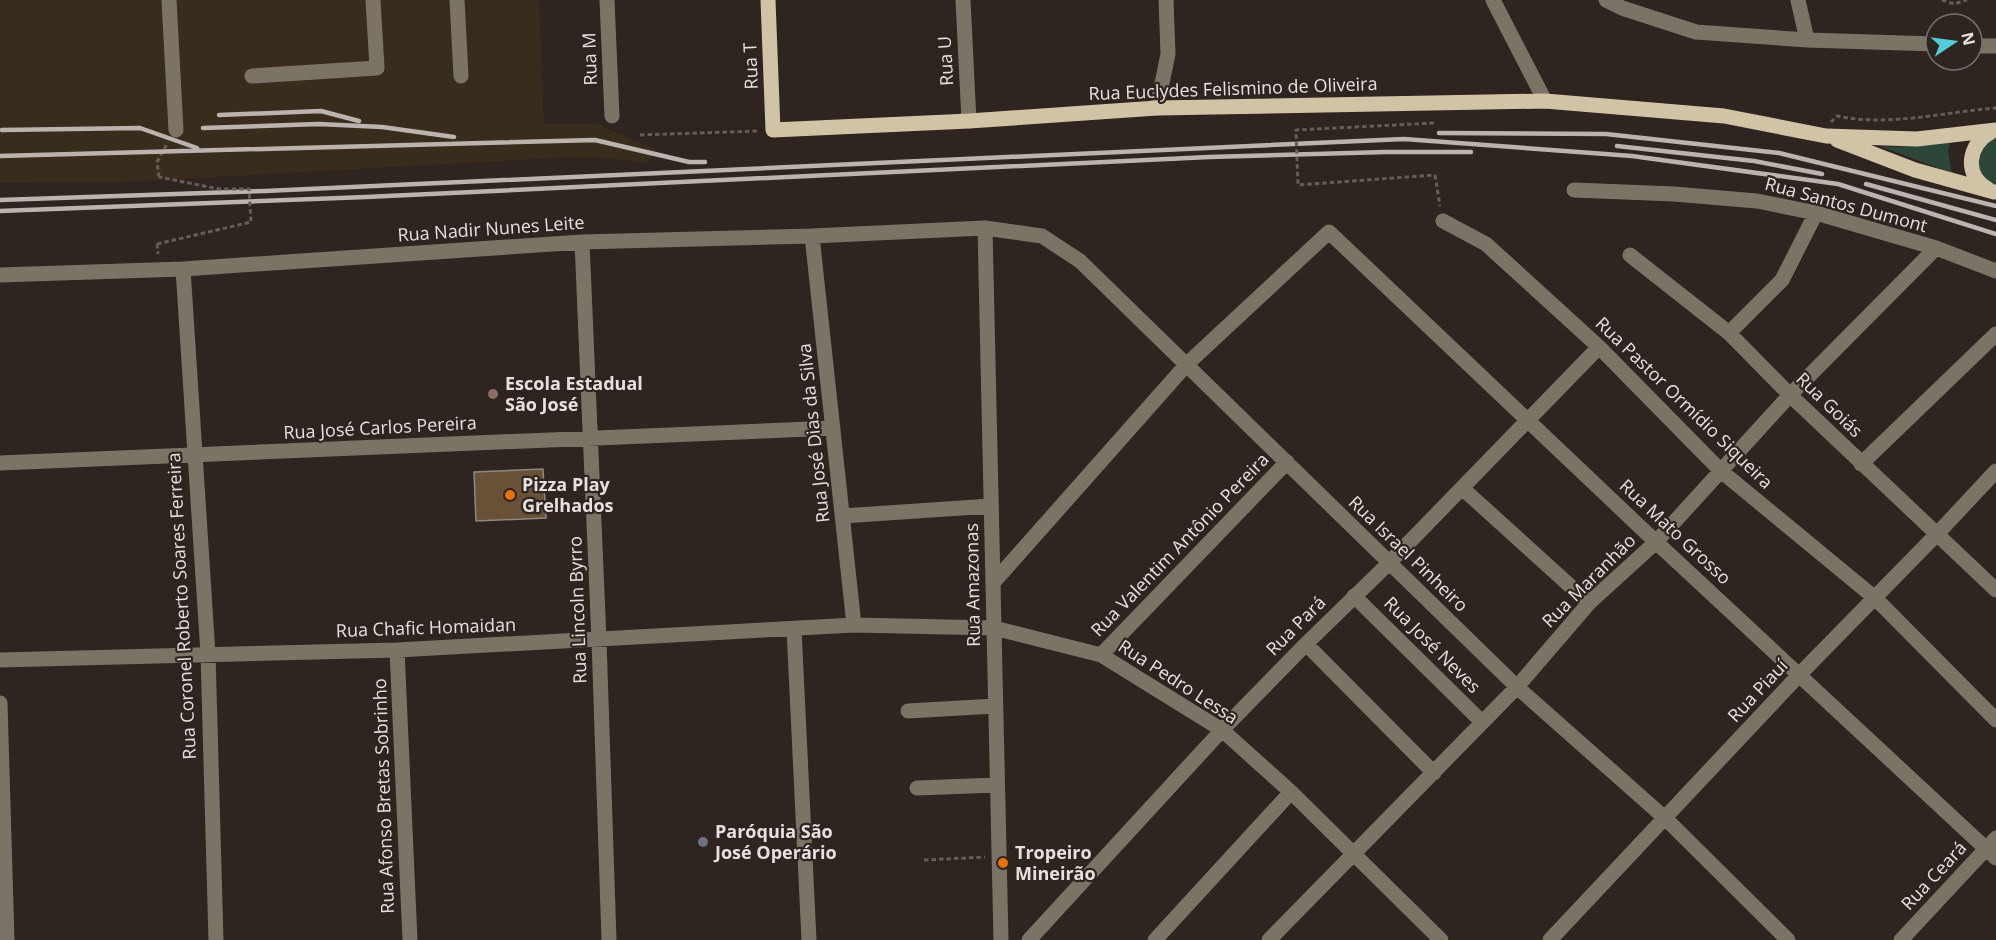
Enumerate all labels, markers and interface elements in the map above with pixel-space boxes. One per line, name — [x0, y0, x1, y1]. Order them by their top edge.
north arrow — [1924, 12, 1984, 72]
text: N — [1956, 30, 1981, 47]
street label: Rua M — [576, 32, 602, 86]
street label: Rua U — [932, 35, 958, 87]
street label: Rua T — [737, 42, 763, 90]
street label: Rua Euclydes Felismino de Oliveira — [1088, 71, 1378, 105]
street label: Rua Santos Dumont — [1762, 171, 1930, 237]
street label: Rua Nadir Nunes Leite — [397, 209, 585, 247]
street label: Rua Pastor Ormídio Siqueira — [1591, 311, 1778, 493]
street label: Rua José Dias da Silva — [792, 342, 834, 524]
street label: Rua Goiás — [1791, 367, 1868, 442]
place label: Escola Estadual São José — [505, 371, 643, 416]
marker: Escola Estadual São José — [486, 387, 500, 401]
street label: Rua José Carlos Pereira — [283, 410, 477, 444]
street label: Rua Valentim Antônio Pereira — [1085, 447, 1274, 641]
street label: Rua Coronel Roberto Soares Ferreira — [161, 452, 201, 760]
place label: Pizza Play Grelhados — [522, 472, 614, 517]
street label: Rua Mato Grosso — [1615, 473, 1737, 589]
marker: Pizza Play Grelhados — [503, 488, 517, 502]
street label: Rua Israel Pinheiro — [1344, 490, 1474, 617]
street label: Rua Amazonas — [959, 523, 985, 647]
street label: Rua Maranhão — [1536, 528, 1640, 632]
street label: Rua Lincoln Byrro — [562, 536, 592, 684]
street label: Rua Pará — [1260, 590, 1330, 660]
street label: Rua José Neves — [1379, 591, 1486, 698]
street label: Rua Chafic Homaidan — [335, 612, 517, 642]
street label: Rua Pedro Lessa — [1114, 633, 1243, 729]
street label: Rua Piauí — [1722, 653, 1793, 727]
street label: Rua Afonso Bretas Sobrinho — [367, 678, 399, 914]
place label: Paróquia São José Operário — [713, 819, 837, 864]
marker: Paróquia São José Operário — [696, 835, 710, 849]
street label: Rua Ceará — [1895, 836, 1971, 915]
place label: Tropeiro Mineirão — [1015, 840, 1096, 885]
marker: Tropeiro Mineirão — [996, 856, 1010, 870]

